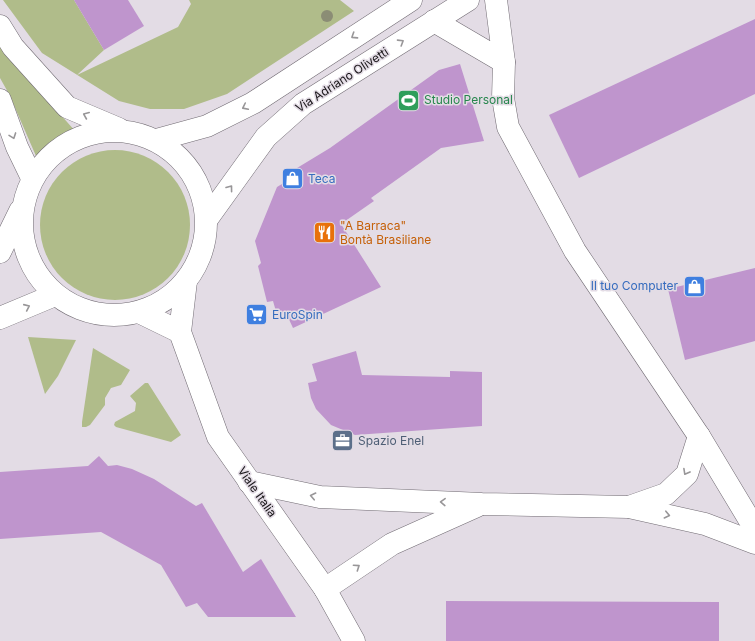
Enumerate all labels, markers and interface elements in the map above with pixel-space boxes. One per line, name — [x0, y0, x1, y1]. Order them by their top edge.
one-way arrow — [352, 32, 359, 39]
one-way arrow — [397, 39, 404, 46]
street label: Via Adriano Olivetti — [292, 44, 391, 115]
sports icon: Studio Personal — [395, 87, 421, 113]
place label: Studio Personal — [424, 92, 513, 107]
one-way arrow — [242, 102, 250, 110]
one-way arrow — [83, 112, 91, 120]
one-way arrow — [9, 133, 17, 140]
shop icon: Teca — [279, 166, 305, 192]
place label: Teca — [308, 171, 336, 186]
one-way arrow — [226, 185, 233, 192]
place label: "A Barraca" Bontà Brasiliane — [340, 218, 431, 247]
restaurant icon: "A Barraca" Bontà Brasiliane — [311, 220, 337, 246]
shop icon: Il tuo Computer — [681, 273, 707, 299]
place label: Il tuo Computer — [591, 278, 678, 293]
supermarket icon: EuroSpin — [244, 302, 270, 328]
one-way arrow — [24, 303, 31, 311]
place label: EuroSpin — [272, 307, 323, 322]
office icon: Spazio Enel — [330, 428, 356, 454]
place label: Spazio Enel — [358, 433, 424, 448]
street label: Viale Italia — [235, 464, 280, 520]
one-way arrow — [683, 468, 691, 475]
one-way arrow — [310, 492, 316, 500]
one-way arrow — [440, 498, 446, 507]
one-way arrow — [664, 511, 670, 519]
one-way arrow — [353, 565, 360, 572]

